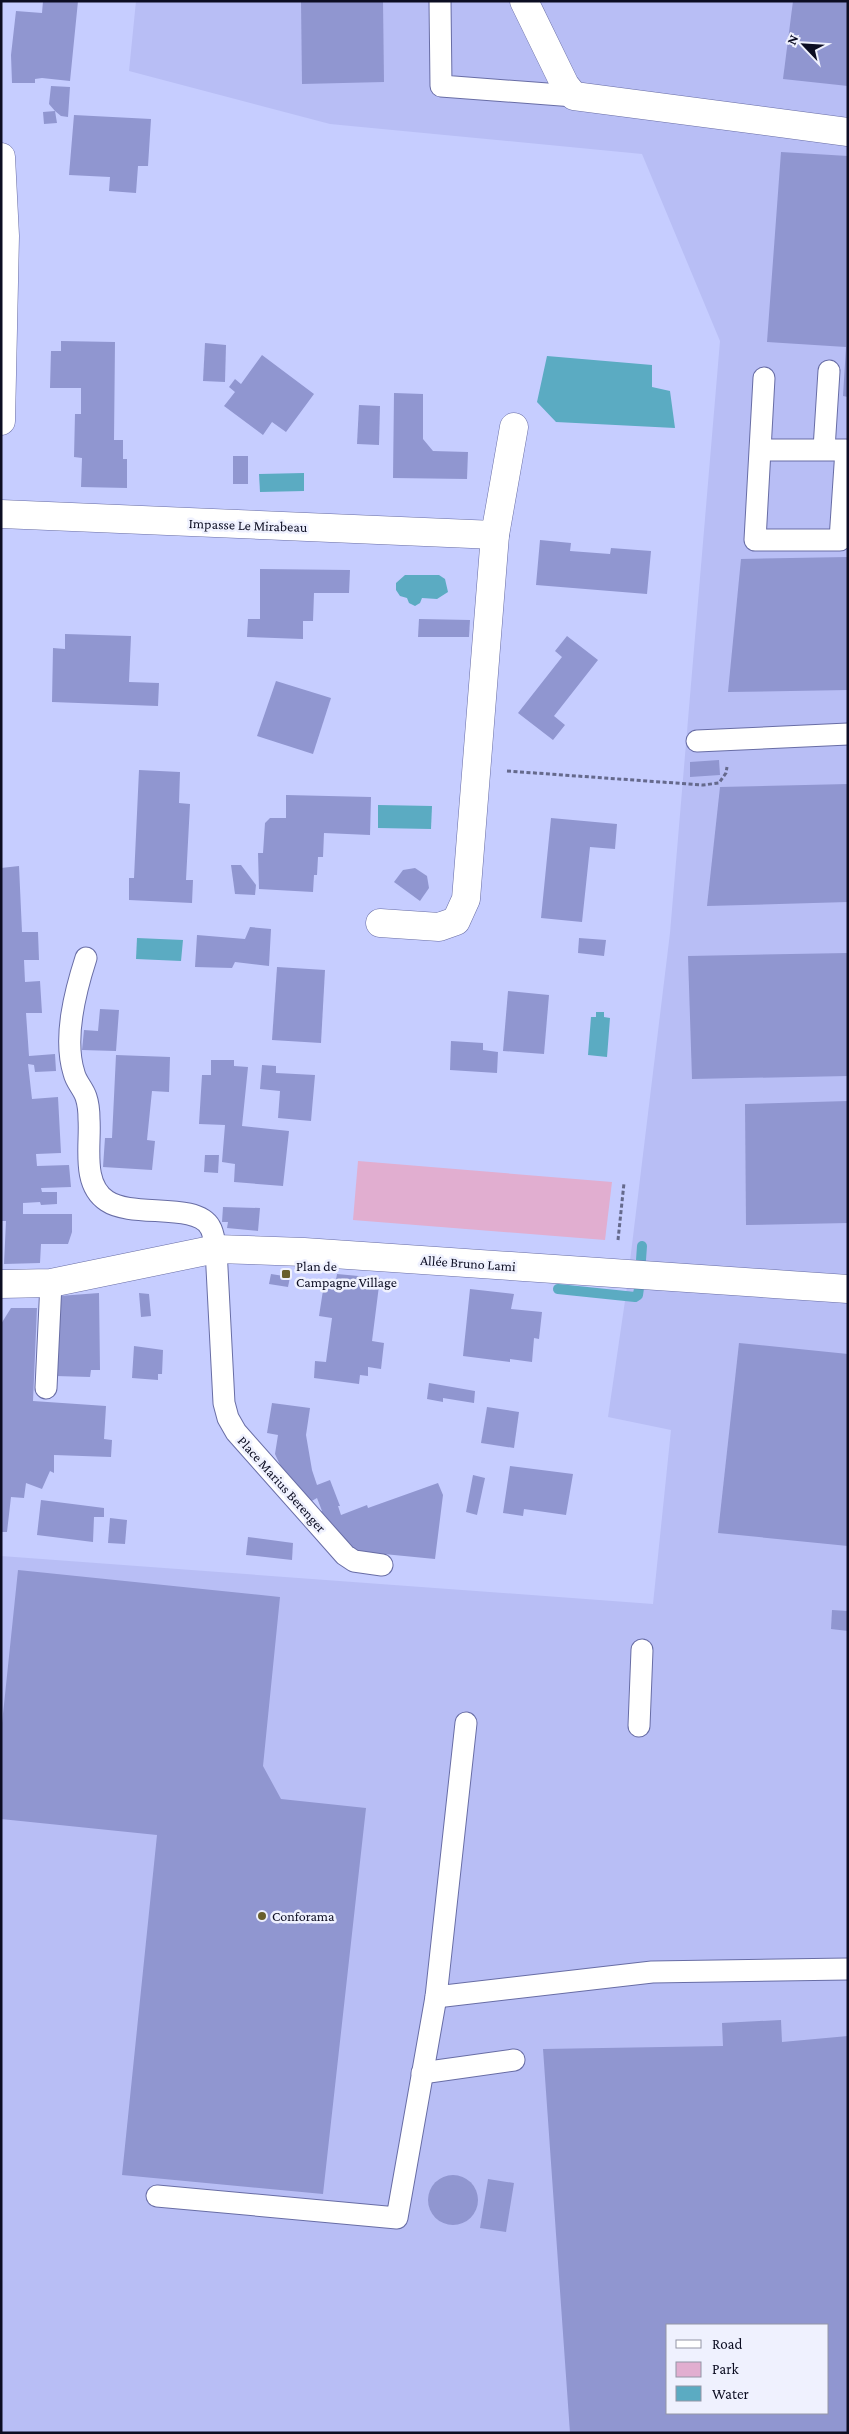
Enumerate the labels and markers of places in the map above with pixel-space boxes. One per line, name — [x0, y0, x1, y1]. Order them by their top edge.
place label: Plan de Campagne Village — [296, 1258, 397, 1290]
marker: Plan de Campagne Village — [280, 1268, 292, 1280]
place label: Conforama — [272, 1908, 335, 1924]
marker: Conforama — [256, 1910, 268, 1922]

